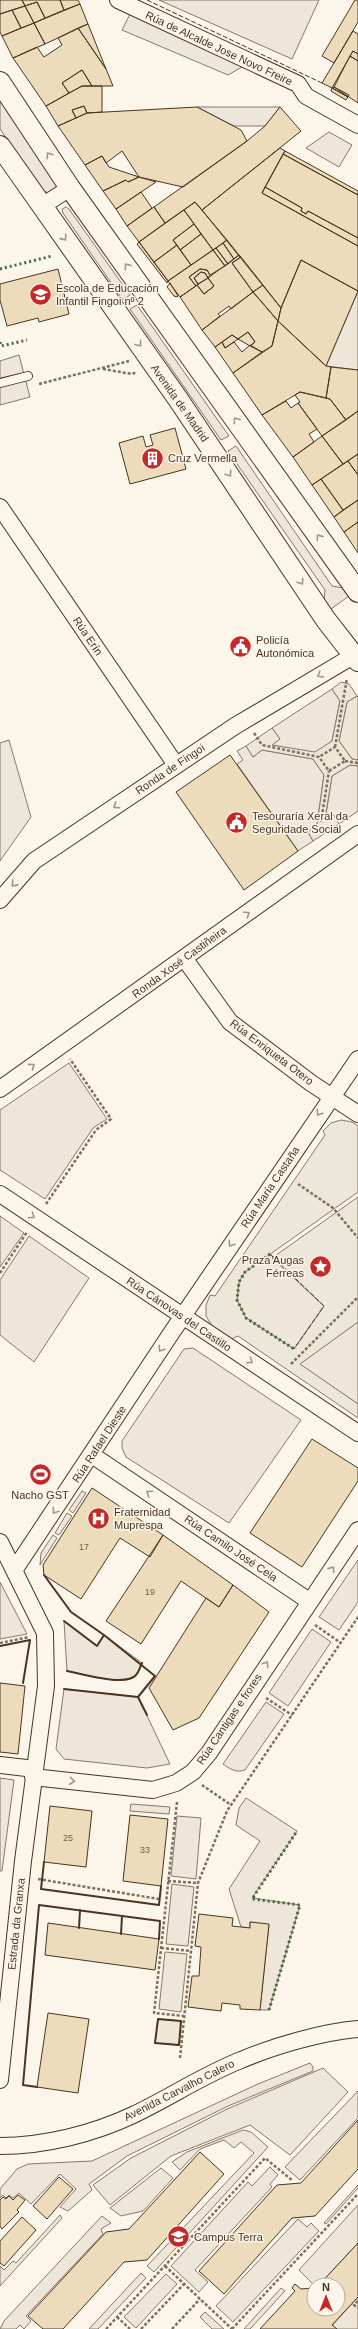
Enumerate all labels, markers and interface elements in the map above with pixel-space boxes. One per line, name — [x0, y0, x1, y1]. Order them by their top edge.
street label: Rúa de Alcalde Jose Novo Freire — [144, 9, 294, 87]
one-way arrow — [46, 152, 54, 159]
one-way arrow — [59, 234, 67, 241]
one-way arrow — [124, 263, 132, 270]
school or university icon: Escola de Educación Infantil Fingoi nº 2 — [27, 281, 53, 307]
place label: Escola de Educación Infantil Fingoi nº 2 — [56, 282, 159, 307]
one-way arrow — [134, 340, 141, 347]
street label: Avenida de Madrid — [149, 362, 211, 444]
one-way arrow — [233, 417, 241, 424]
building icon: Cruz Vermella — [140, 445, 166, 471]
place label: Cruz Vermella — [168, 452, 238, 464]
one-way arrow — [224, 470, 232, 477]
one-way arrow — [317, 535, 324, 542]
one-way arrow — [296, 578, 303, 585]
street label: Rúa Erín — [71, 615, 105, 657]
public building icon: Policía Autonómica — [227, 633, 253, 659]
place label: Policía Autonómica — [256, 634, 315, 659]
one-way arrow — [317, 670, 324, 678]
street label: Ronda de Fingoi — [133, 741, 207, 797]
one-way arrow — [114, 801, 121, 808]
public building icon: Tesouraría Xeral da Seguridade Social — [224, 809, 250, 835]
place label: Tesouraría Xeral da Seguridade Social — [252, 810, 349, 835]
one-way arrow — [11, 879, 18, 887]
one-way arrow — [242, 912, 249, 919]
street label: Ronda Xosé Castiñeira — [130, 923, 229, 1000]
street label: Rúa Enriqueta Otero — [228, 1017, 316, 1087]
one-way arrow — [27, 1064, 34, 1071]
one-way arrow — [317, 1109, 324, 1116]
street label: Rúa María Castaña — [238, 1143, 302, 1230]
one-way arrow — [28, 1211, 35, 1218]
one-way arrow — [229, 1240, 236, 1247]
place icon: Praza Augas Férreas — [307, 1253, 333, 1279]
place label: Praza Augas Férreas — [242, 1254, 304, 1279]
street label: Rúa Cánovas del Castillo — [124, 1274, 234, 1354]
one-way arrow — [158, 1345, 165, 1352]
one-way arrow — [246, 1357, 253, 1364]
street label: Rúa Rafael Dieste — [70, 1403, 128, 1485]
sports icon: Nacho GST — [27, 1462, 53, 1488]
place label: Nacho GST — [11, 1489, 69, 1501]
one-way arrow — [146, 1491, 153, 1498]
hospital icon: Fraternidad Muprespa — [85, 1505, 111, 1531]
one-way arrow — [53, 1506, 60, 1513]
place label: Fraternidad Muprespa — [114, 1506, 170, 1531]
street label: Rúa Camilo José Cela — [182, 1512, 280, 1584]
house number: 17 — [79, 1542, 89, 1552]
one-way arrow — [327, 1566, 334, 1573]
house number: 19 — [145, 1587, 155, 1597]
one-way arrow — [262, 1662, 269, 1669]
street label: Rúa Cantigas e frores — [194, 1671, 264, 1767]
one-way arrow — [69, 1777, 75, 1786]
house number: 25 — [63, 1833, 73, 1843]
house number: 33 — [140, 1845, 150, 1855]
street label: Estrada da Granxa — [5, 1877, 27, 1971]
street label: Avenida Carvalho Calero — [122, 2057, 236, 2123]
school or university icon: Campus Terra — [166, 2224, 192, 2250]
place label: Campus Terra — [194, 2231, 264, 2243]
north arrow — [306, 2277, 346, 2317]
text: N — [322, 2281, 330, 2293]

